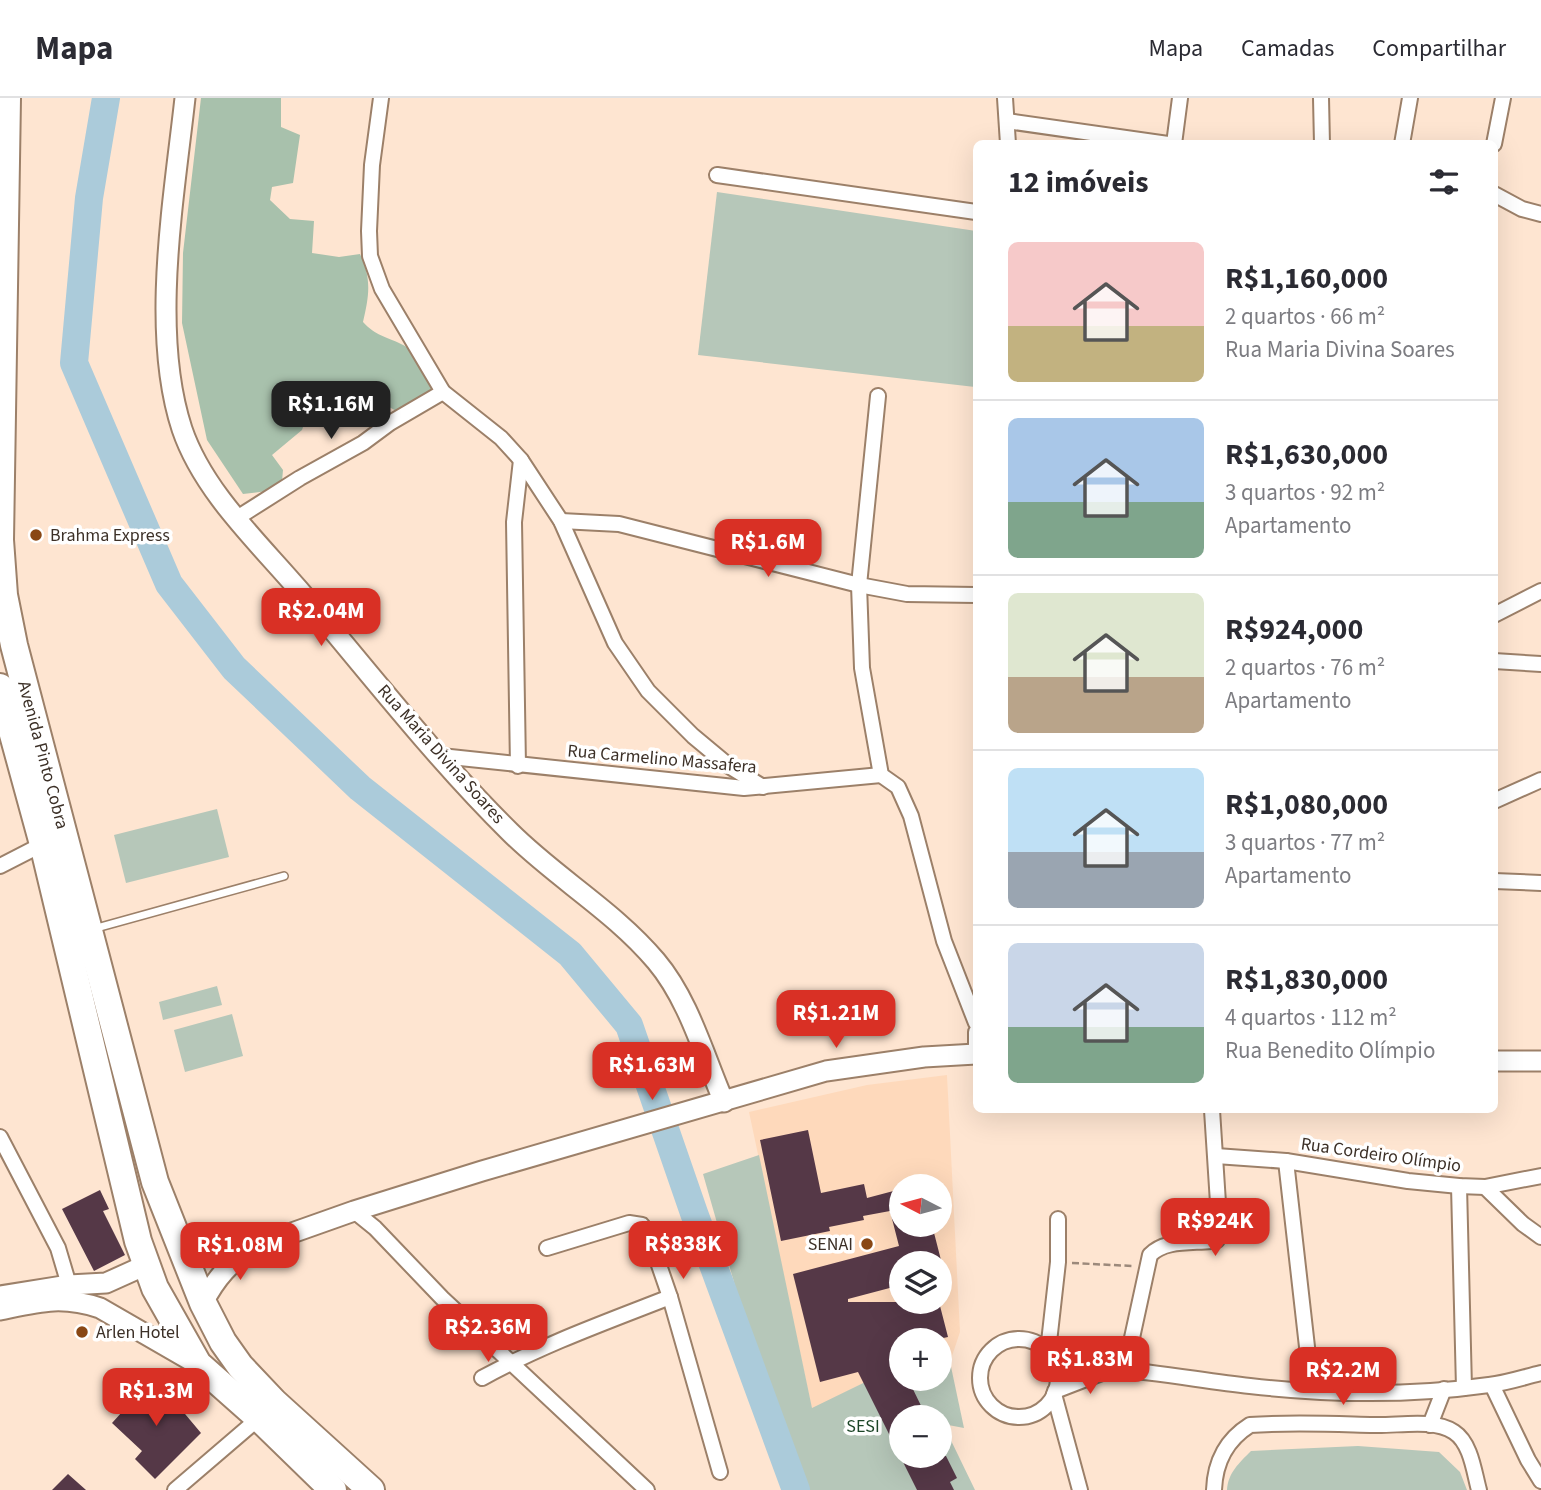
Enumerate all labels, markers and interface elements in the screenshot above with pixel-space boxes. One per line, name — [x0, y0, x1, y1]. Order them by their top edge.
text: Mapa — [35, 25, 113, 72]
text: Mapa — [1148, 31, 1203, 66]
text: Camadas — [1241, 31, 1334, 66]
text: Compartilhar — [1372, 31, 1506, 66]
text: 12 imóveis — [1008, 161, 1149, 204]
icon: filters — [1425, 163, 1463, 201]
text: R$1,160,000 — [1225, 257, 1388, 300]
icon: home — [1064, 270, 1148, 354]
text: 2 quartos · 66 m² — [1225, 300, 1385, 333]
text: Rua Maria Divina Soares — [1225, 333, 1455, 366]
pin: R$1.16M — [266, 382, 396, 441]
text: R$1.16M — [287, 387, 375, 420]
text: R$1,630,000 — [1225, 433, 1388, 476]
icon: home — [1064, 446, 1148, 530]
text: 3 quartos · 92 m² — [1225, 476, 1385, 509]
text: Apartamento — [1225, 509, 1351, 542]
pin: R$1.6M — [711, 519, 825, 579]
place label: Brahma Express — [50, 523, 170, 548]
text: R$1.6M — [731, 525, 805, 558]
marker: Brahma Express — [28, 527, 44, 543]
pin: R$2.04M — [256, 588, 386, 648]
text: R$2.04M — [277, 594, 365, 627]
text: R$924,000 — [1225, 608, 1363, 651]
icon: home — [1064, 621, 1148, 705]
text: 2 quartos · 76 m² — [1225, 651, 1385, 684]
street label: Avenida Pinto Cobra — [11, 678, 75, 832]
street label: Rua Maria Divina Soares — [372, 679, 510, 829]
text: Apartamento — [1225, 684, 1351, 717]
street label: Rua Carmelino Massafera — [566, 738, 758, 780]
text: R$1,080,000 — [1225, 783, 1388, 826]
icon: home — [1064, 796, 1148, 880]
text: 3 quartos · 77 m² — [1225, 826, 1385, 859]
text: Apartamento — [1225, 859, 1351, 892]
text: R$1,830,000 — [1225, 958, 1388, 1001]
icon: home — [1064, 971, 1148, 1055]
pin: R$1.21M — [771, 990, 901, 1050]
text: R$1.21M — [792, 996, 880, 1029]
text: 4 quartos · 112 m² — [1225, 1001, 1397, 1034]
text: Rua Benedito Olímpio — [1225, 1034, 1435, 1067]
pin: R$1.63M — [587, 1042, 717, 1102]
text: R$1.63M — [608, 1048, 696, 1081]
street label: Rua Cordeiro Olímpio — [1299, 1131, 1463, 1179]
north arrow — [889, 1174, 952, 1237]
map controls — [889, 1174, 952, 1468]
pin: R$924K — [1158, 1198, 1272, 1258]
text: R$924K — [1177, 1204, 1253, 1237]
pin: R$1.08M — [175, 1222, 305, 1282]
pin: R$838K — [626, 1222, 740, 1281]
text: R$838K — [645, 1227, 721, 1260]
text: R$1.08M — [196, 1228, 284, 1261]
place label: SENAI — [808, 1232, 853, 1257]
marker: SENAI — [859, 1236, 875, 1252]
button: layers — [889, 1251, 952, 1314]
pin: R$2.36M — [423, 1304, 553, 1364]
text: R$2.36M — [444, 1310, 532, 1343]
place label: Arlen Hotel — [96, 1320, 180, 1345]
marker: Arlen Hotel — [74, 1324, 90, 1340]
button: + — [889, 1328, 952, 1391]
pin: R$1.83M — [1025, 1336, 1155, 1396]
text: R$1.83M — [1046, 1342, 1134, 1375]
pin: R$2.2M — [1286, 1348, 1400, 1407]
text: R$2.2M — [1306, 1353, 1380, 1386]
pin: R$1.3M — [99, 1368, 213, 1428]
text: R$1.3M — [119, 1374, 193, 1407]
button: − — [889, 1405, 952, 1468]
park label: SESI — [846, 1414, 880, 1439]

